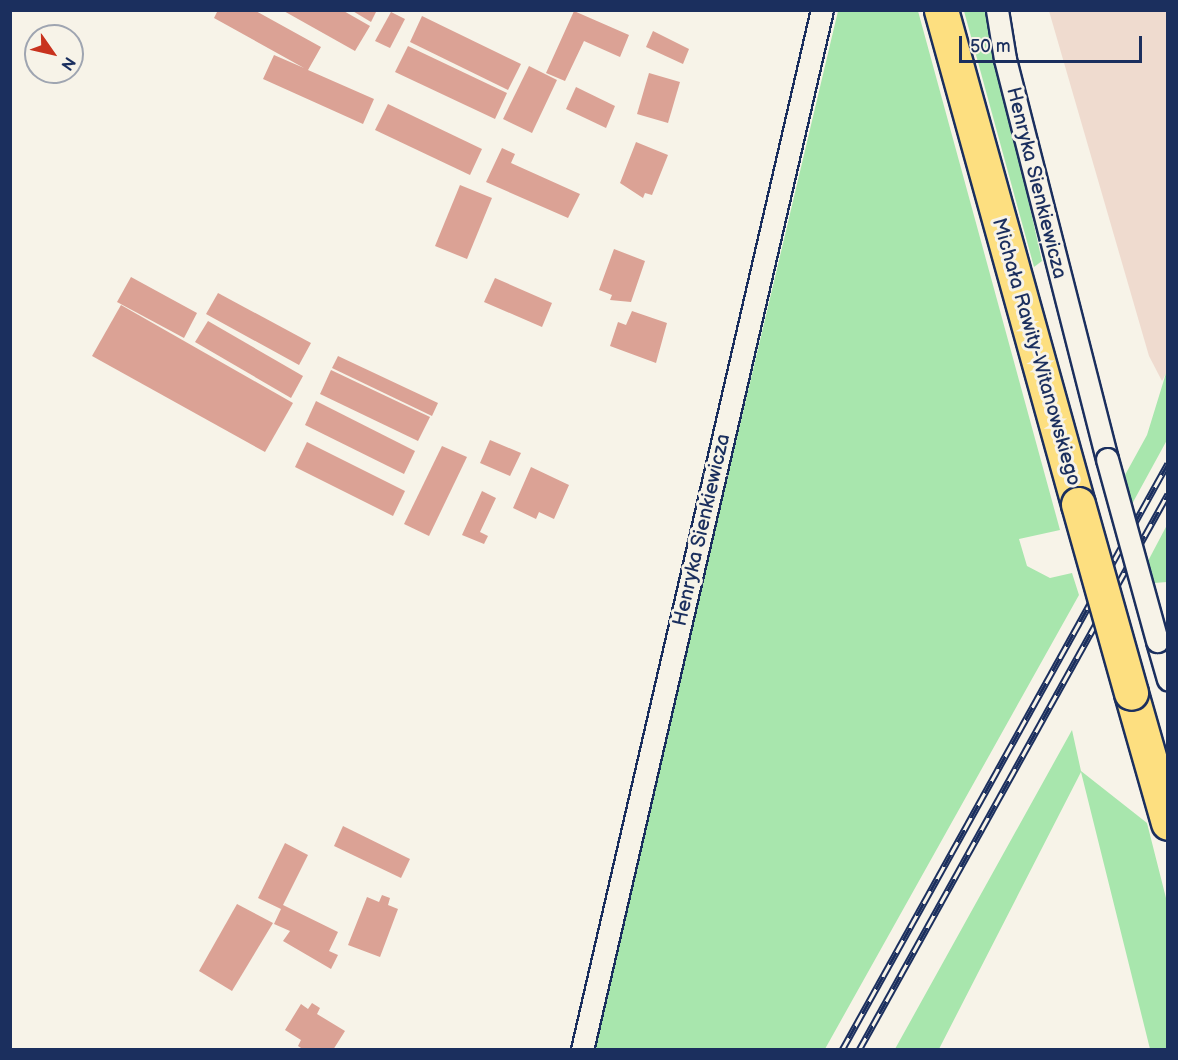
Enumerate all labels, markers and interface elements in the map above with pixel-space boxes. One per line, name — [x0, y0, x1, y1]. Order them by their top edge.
north arrow — [24, 24, 84, 84]
scale bar — [962, 24, 1145, 62]
text: 50 m — [970, 36, 1011, 57]
text: N — [56, 53, 79, 74]
street label: Henryka Sienkiewicza — [1001, 85, 1071, 281]
street label: Michała Rawity-Witanowskiego — [986, 215, 1086, 489]
street label: Henryka Sienkiewicza — [668, 431, 736, 629]

